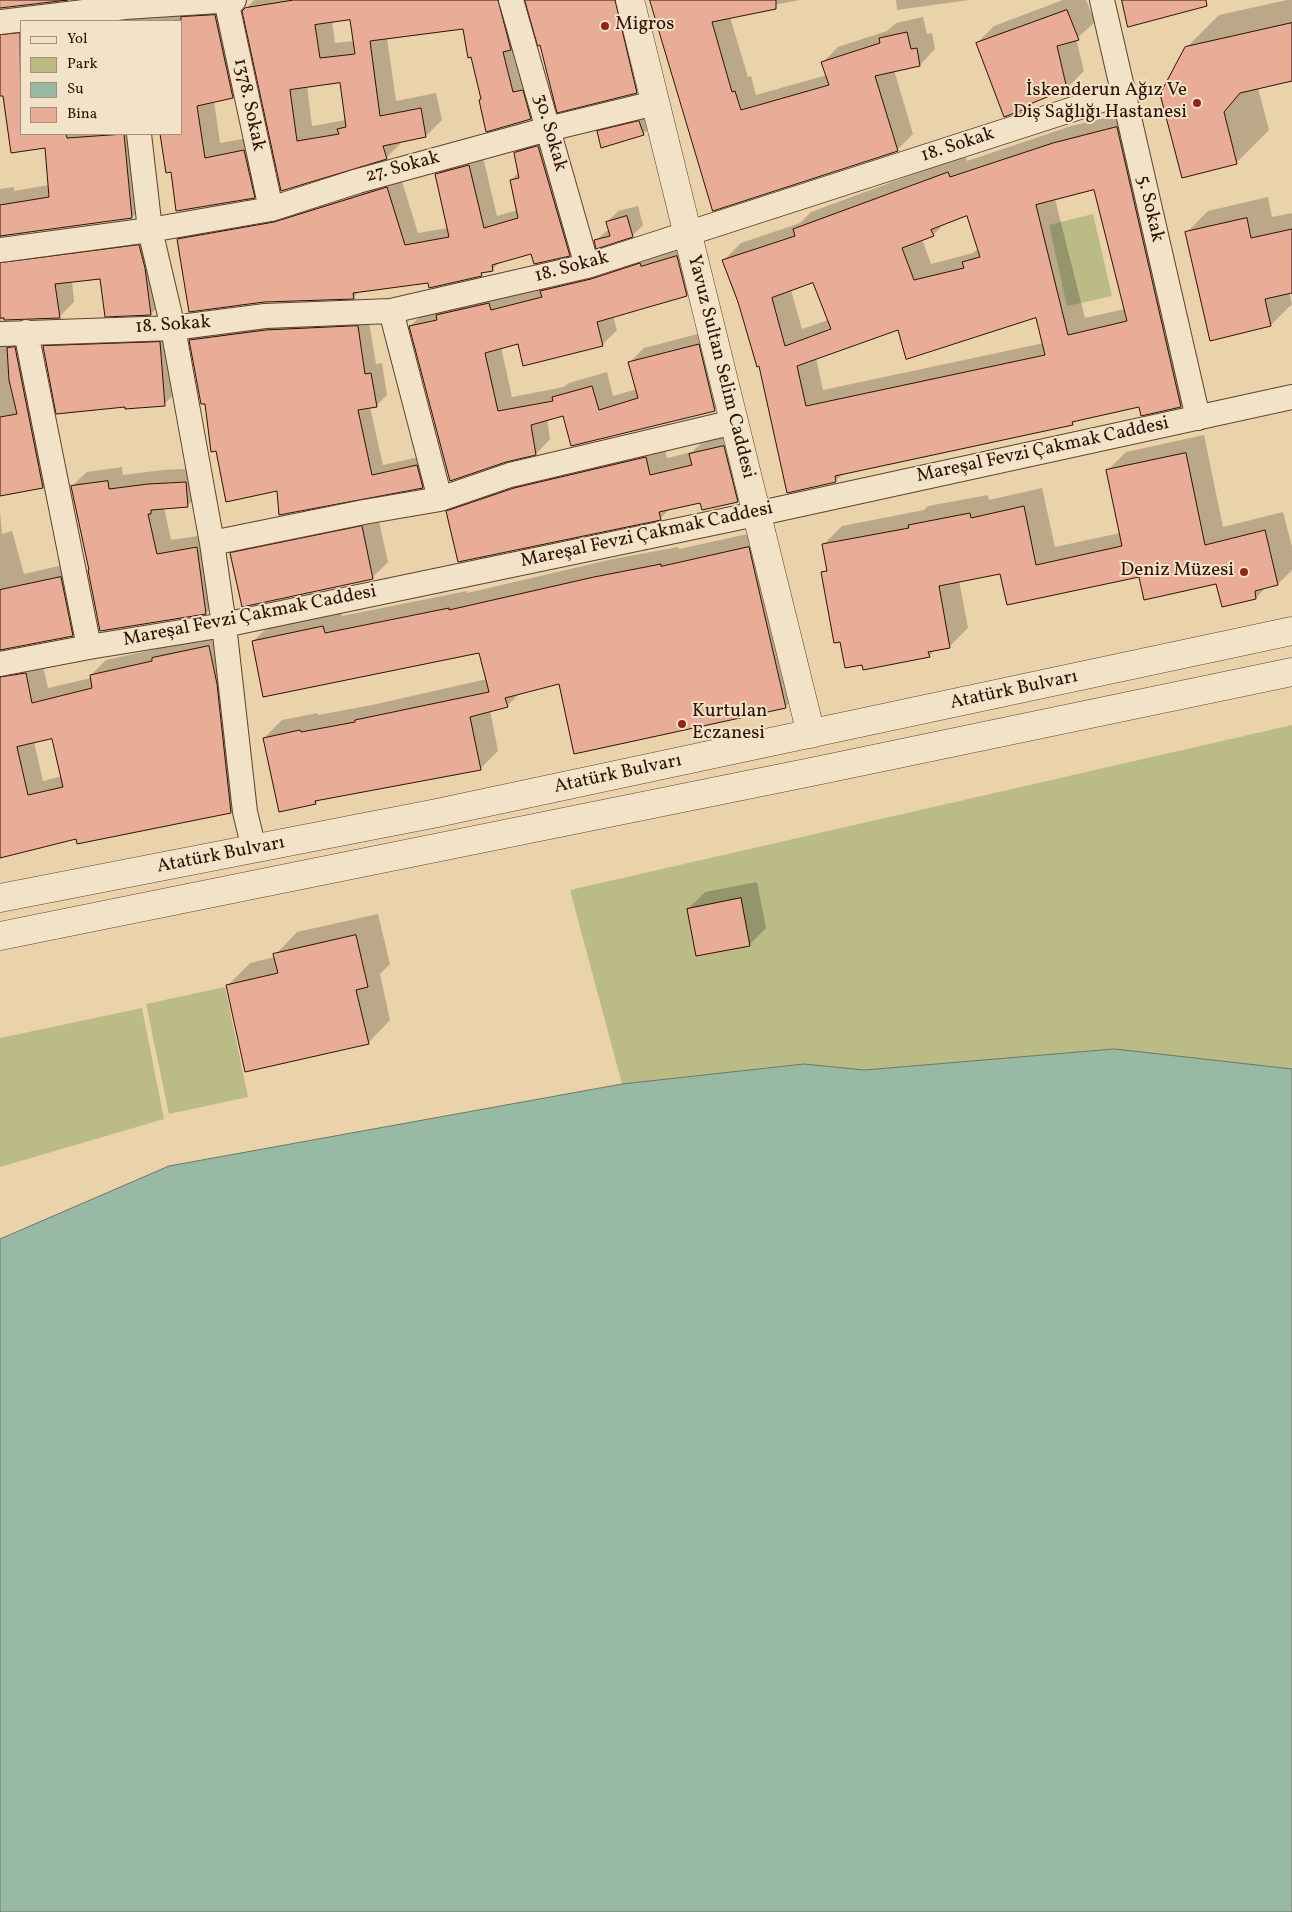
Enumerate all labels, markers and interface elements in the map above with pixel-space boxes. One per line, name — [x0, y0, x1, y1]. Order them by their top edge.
place label: Migros — [615, 15, 674, 37]
legend — [20, 20, 182, 135]
marker: Migros — [599, 20, 611, 32]
text: Yol — [67, 29, 87, 50]
text: Park — [67, 54, 98, 75]
street label: 1378. Sokak — [227, 57, 269, 153]
text: Su — [67, 79, 84, 100]
place label: İskenderun Ağız Ve Diş Sağlığı Hastanesi — [1013, 81, 1187, 125]
street label: 30. Sokak — [527, 92, 571, 174]
marker: İskenderun Ağız Ve Diş Sağlığı Hastanesi — [1191, 97, 1203, 109]
text: Bina — [67, 104, 97, 125]
street label: 18. Sokak — [918, 123, 998, 169]
street label: 27. Sokak — [363, 147, 443, 189]
street label: 5. Sokak — [1130, 173, 1168, 245]
street label: 18. Sokak — [532, 247, 612, 289]
street label: Yavuz Sultan Selim Caddesi — [681, 253, 759, 481]
street label: 18. Sokak — [134, 312, 212, 340]
street label: Mareşal Fevzi Çakmak Caddesi — [915, 413, 1171, 489]
street label: Mareşal Fevzi Çakmak Caddesi — [519, 498, 775, 574]
place label: Deniz Müzesi — [1120, 561, 1234, 583]
marker: Deniz Müzesi — [1238, 566, 1250, 578]
street label: Mareşal Fevzi Çakmak Caddesi — [121, 581, 379, 653]
street label: Atatürk Bulvarı — [948, 666, 1080, 716]
place label: Kurtulan Eczanesi — [692, 702, 767, 746]
marker: Kurtulan Eczanesi — [676, 718, 688, 730]
street label: Atatürk Bulvarı — [552, 750, 684, 800]
street label: Atatürk Bulvarı — [155, 832, 287, 880]

